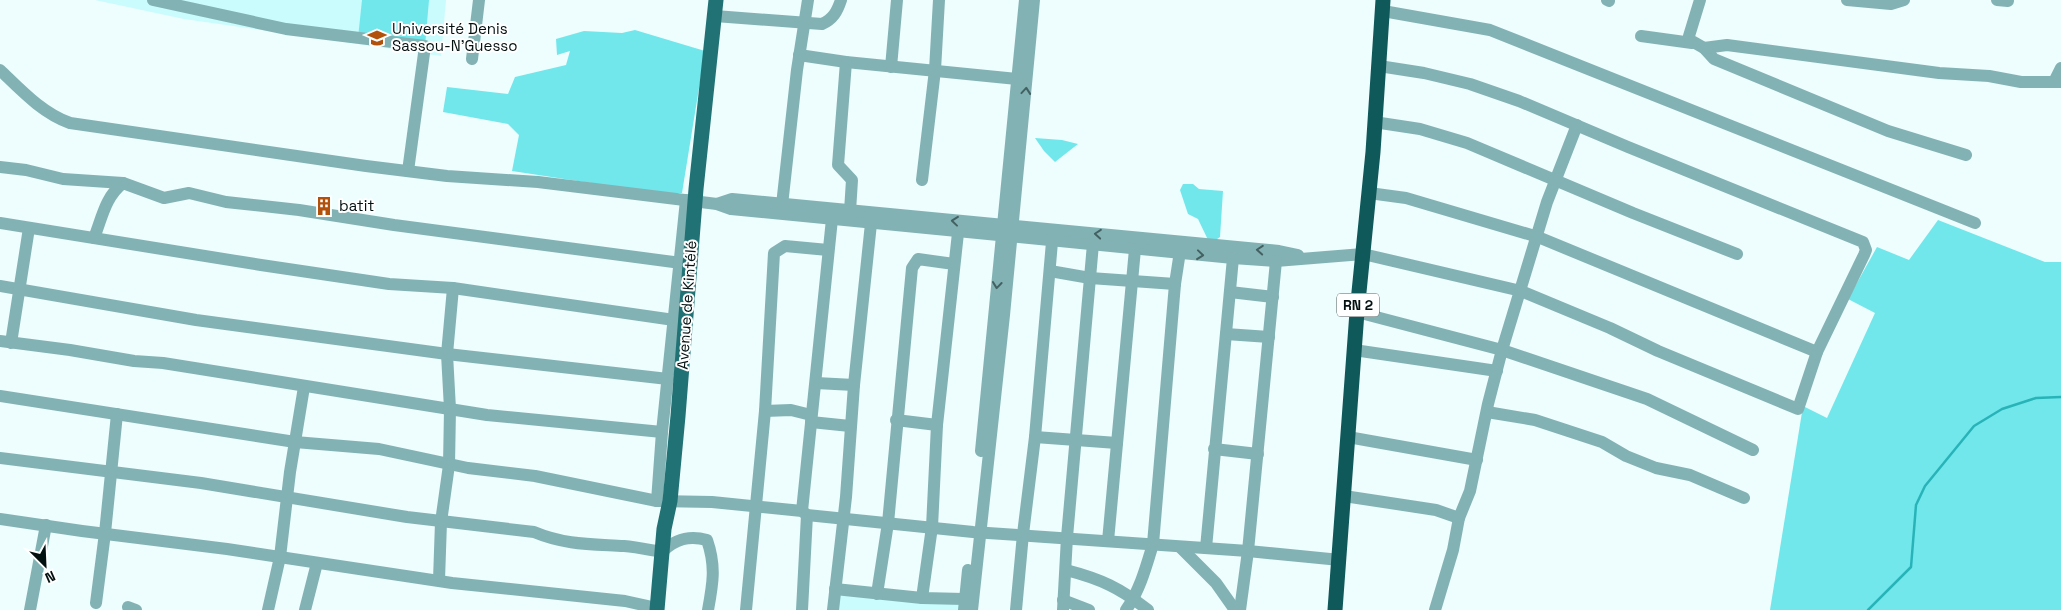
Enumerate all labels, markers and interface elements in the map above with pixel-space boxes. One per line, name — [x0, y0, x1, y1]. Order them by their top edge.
place label: Université Denis Sassou-N'Guesso — [392, 19, 517, 55]
school or university icon: Université Denis Sassou-N'Guesso — [366, 27, 388, 49]
one-way arrow — [1020, 86, 1031, 94]
building icon: batit — [313, 195, 335, 217]
place label: batit — [339, 196, 374, 215]
one-way arrow — [950, 216, 958, 227]
one-way arrow — [1093, 229, 1101, 240]
street label: Avenue de Kintélé — [673, 240, 700, 370]
one-way arrow — [1255, 244, 1263, 255]
one-way arrow — [1196, 249, 1204, 260]
one-way arrow — [992, 282, 1003, 290]
road number: RN 2 — [1337, 294, 1379, 316]
north arrow — [20, 540, 70, 590]
text: N — [42, 567, 58, 587]

